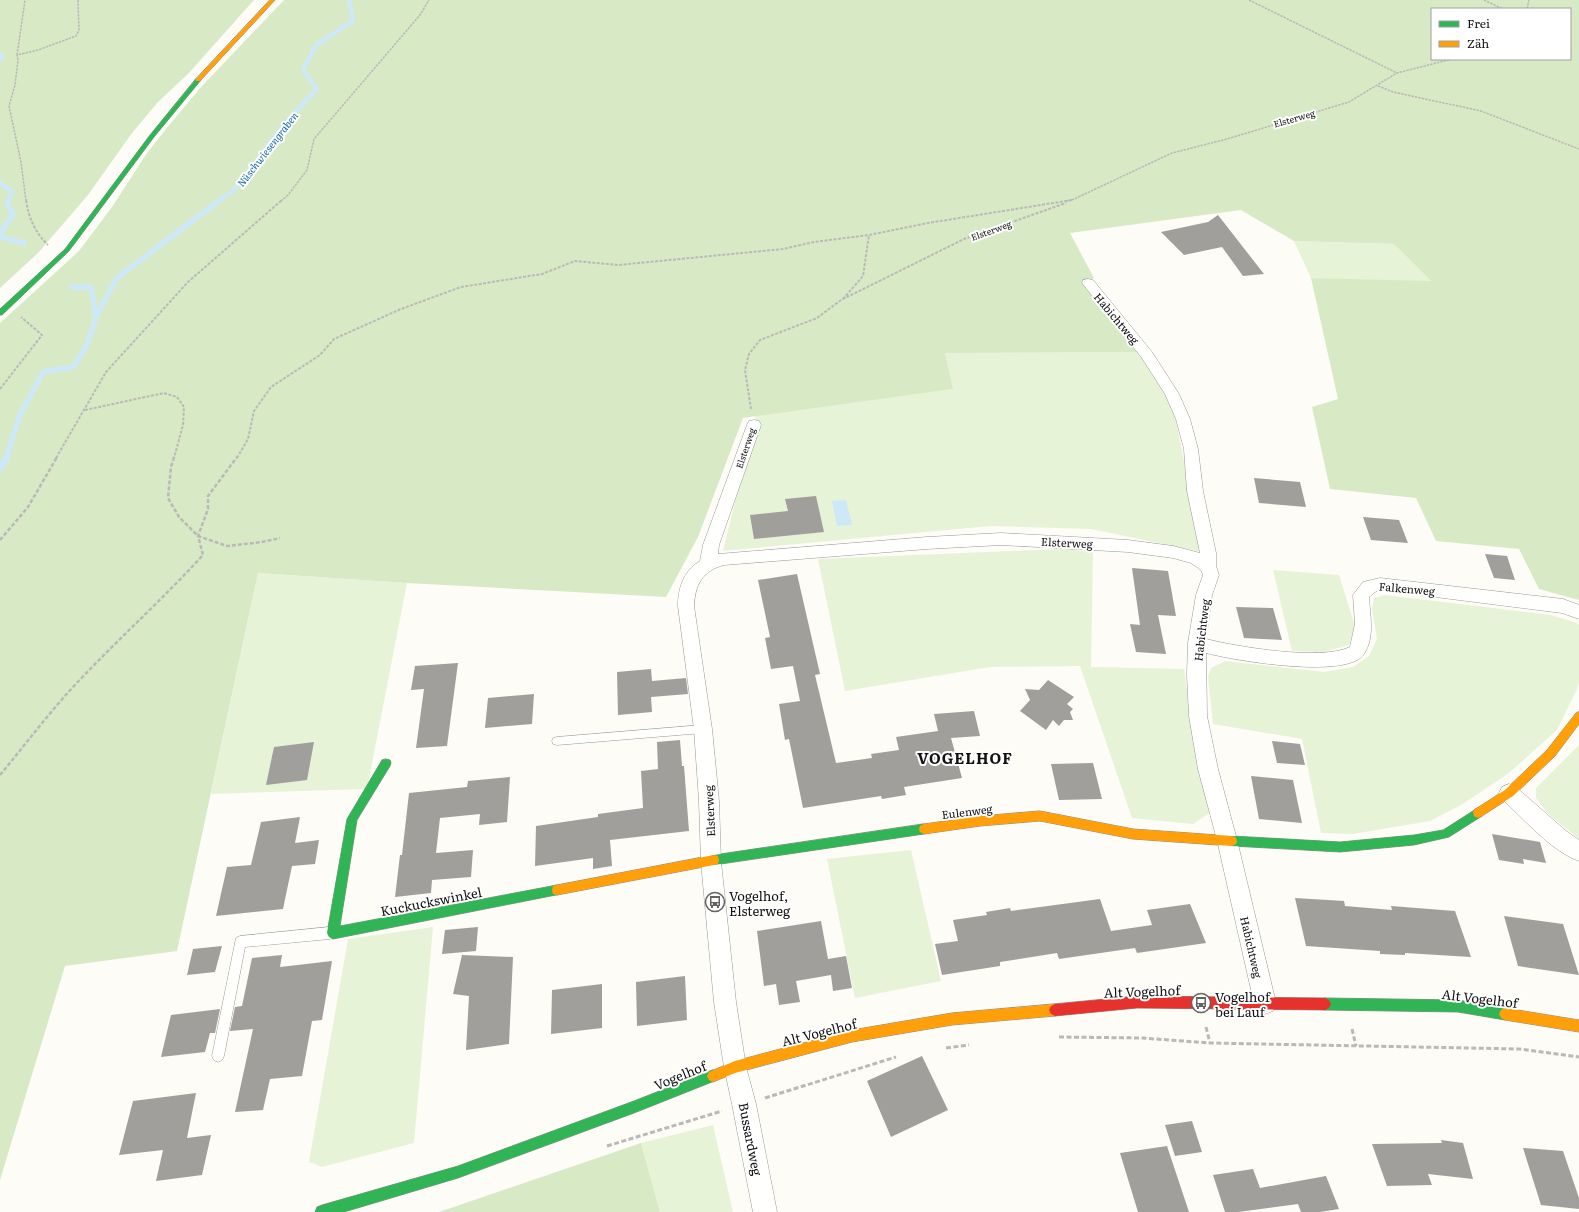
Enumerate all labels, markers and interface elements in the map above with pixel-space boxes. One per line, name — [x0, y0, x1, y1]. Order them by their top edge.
legend — [1431, 8, 1571, 60]
text: Frei — [1467, 14, 1490, 32]
text: Zäh — [1467, 34, 1489, 52]
street label: Elsterweg — [1272, 105, 1317, 131]
water label: Nüschwiesengraben — [233, 108, 301, 190]
street label: Elsterweg — [969, 216, 1014, 244]
street label: Habichtweg — [1091, 289, 1144, 348]
street label: Elsterweg — [731, 425, 759, 470]
street label: Elsterweg — [1041, 533, 1094, 551]
street label: Falkenweg — [1378, 578, 1437, 598]
street label: Habichtweg — [1189, 597, 1213, 662]
district label: VOGELHOF — [917, 746, 1013, 769]
street label: Elsterweg — [700, 784, 718, 837]
street label: Eulenweg — [941, 800, 994, 822]
street label: Kuckuckswinkel — [379, 882, 484, 920]
place label: Vogelhof, Elsterweg — [729, 886, 791, 920]
bus stop icon: Vogelhof, Elsterweg — [704, 891, 726, 913]
street label: Habichtweg — [1237, 915, 1267, 980]
street label: Alt Vogelhof — [1103, 980, 1182, 1002]
street label: Alt Vogelhof — [1441, 984, 1520, 1012]
place label: Vogelhof bei Lauf — [1215, 987, 1271, 1021]
bus stop icon: Vogelhof bei Lauf — [1190, 992, 1212, 1014]
street label: Alt Vogelhof — [780, 1013, 859, 1050]
street label: Vogelhof — [651, 1056, 710, 1094]
street label: Bussardweg — [735, 1101, 768, 1178]

